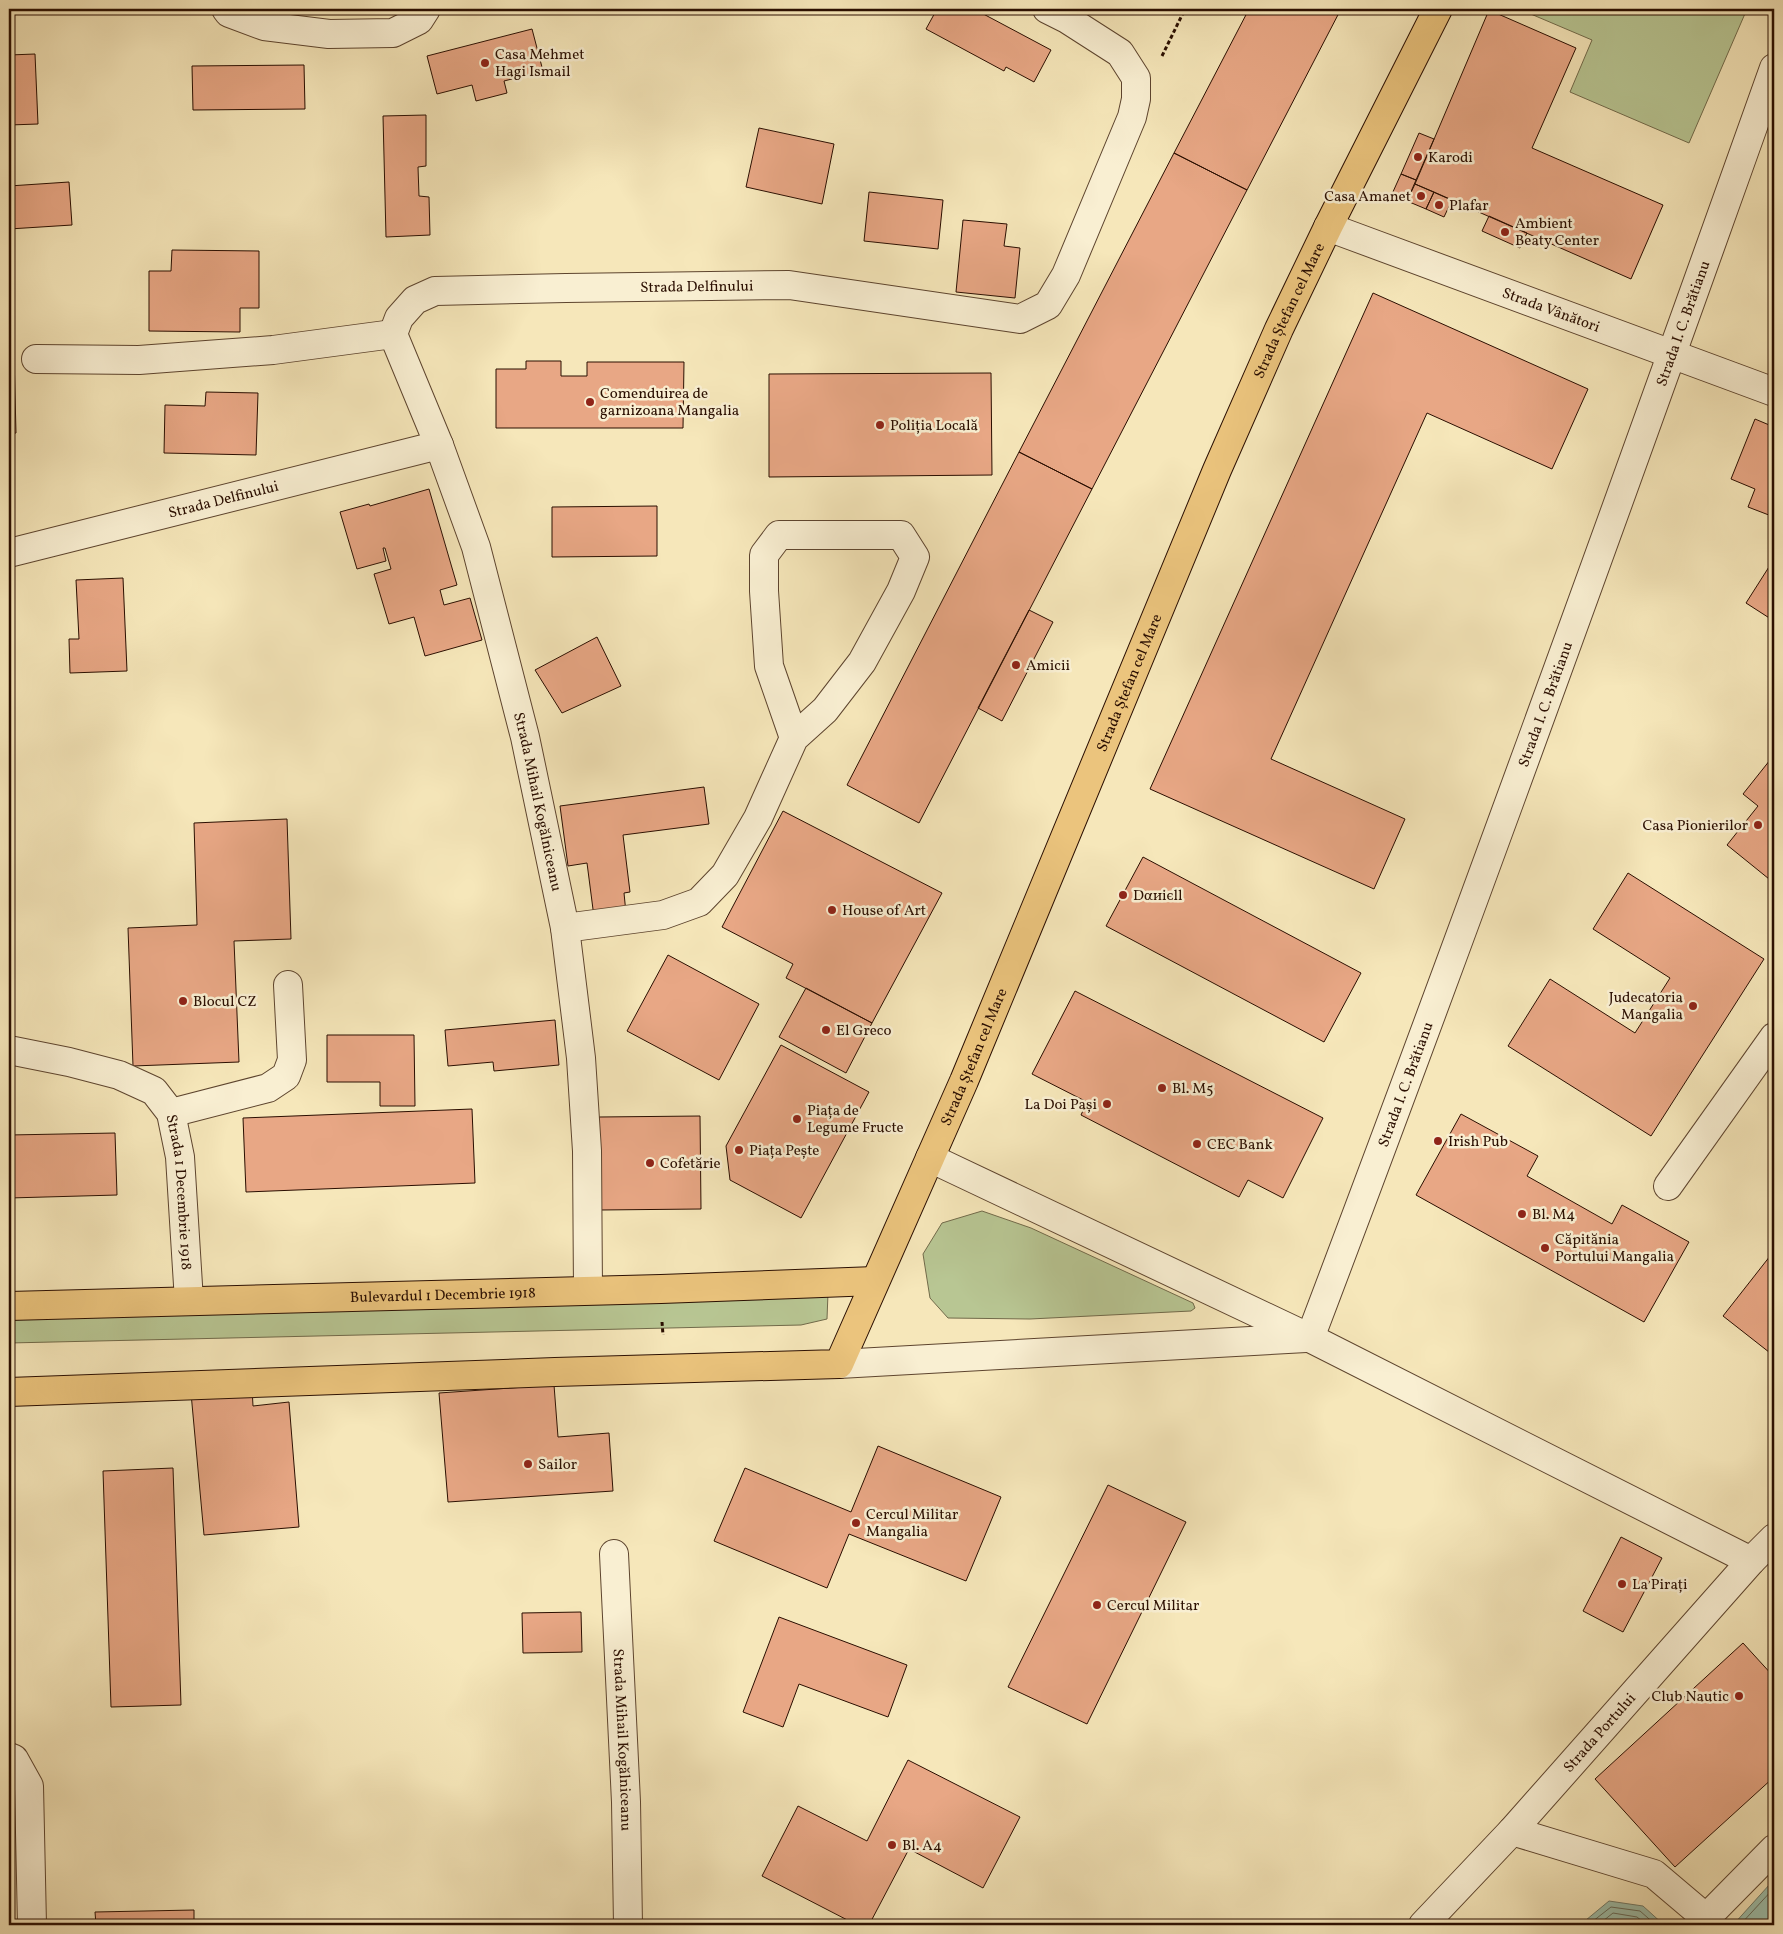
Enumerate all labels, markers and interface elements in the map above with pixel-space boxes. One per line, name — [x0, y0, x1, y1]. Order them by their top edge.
place label: Casa Mehmet Hagi Ismail — [495, 45, 585, 83]
marker: Casa Mehmet Hagi Ismail — [479, 57, 491, 69]
place label: Karodi — [1428, 148, 1473, 169]
marker: Karodi — [1412, 151, 1424, 163]
place label: Casa Amanet — [1324, 187, 1411, 208]
marker: Casa Amanet — [1415, 190, 1427, 202]
place label: Plafar — [1449, 196, 1489, 217]
marker: Plafar — [1433, 199, 1445, 211]
place label: Ambient Beaty Center — [1515, 214, 1599, 252]
marker: Ambient Beaty Center — [1499, 226, 1511, 238]
street label: Strada Ștefan cel Mare — [1249, 240, 1331, 382]
street label: Strada I. C. Brătianu — [1652, 258, 1716, 390]
street label: Strada Delfinului — [640, 276, 754, 299]
street label: Strada Vânători — [1499, 283, 1603, 339]
place label: Comenduirea de garnizoana Mangalia — [600, 384, 739, 422]
marker: Comenduirea de garnizoana Mangalia — [584, 396, 596, 408]
place label: Poliția Locală — [890, 416, 978, 437]
marker: Poliția Locală — [874, 419, 886, 431]
street label: Strada Delfinului — [166, 477, 281, 525]
street label: Strada Ștefan cel Mare — [1092, 611, 1168, 755]
street label: Strada I. C. Brătianu — [1514, 639, 1579, 770]
place label: Amicii — [1026, 656, 1070, 677]
marker: Amicii — [1010, 659, 1022, 671]
street label: Strada Mihail Kogălniceanu — [507, 710, 566, 894]
place label: Casa Pionierilor — [1643, 816, 1748, 837]
marker: Casa Pionierilor — [1752, 819, 1764, 831]
place label: Dαиiєll — [1133, 886, 1182, 907]
marker: Dαиiєll — [1117, 889, 1129, 901]
place label: House of Art — [842, 901, 926, 922]
marker: House of Art — [826, 904, 838, 916]
street label: Strada Ștefan cel Mare — [936, 985, 1013, 1129]
place label: Judecatoria Mangalia — [1609, 988, 1683, 1026]
place label: Blocul CZ — [193, 992, 257, 1013]
marker: Blocul CZ — [177, 995, 189, 1007]
marker: Judecatoria Mangalia — [1687, 1000, 1699, 1012]
street label: Strada I. C. Brătianu — [1374, 1019, 1440, 1150]
place label: El Greco — [836, 1021, 892, 1042]
marker: El Greco — [820, 1024, 832, 1036]
place label: Bl. M5 — [1172, 1079, 1214, 1100]
marker: Bl. M5 — [1156, 1082, 1168, 1094]
place label: La Doi Pași — [1025, 1095, 1097, 1116]
marker: La Doi Pași — [1101, 1098, 1113, 1110]
place label: Piața de Legume Fructe — [807, 1101, 904, 1139]
street label: Strada 1 Decembrie 1918 — [160, 1113, 196, 1271]
marker: Piața de Legume Fructe — [791, 1113, 803, 1125]
place label: Irish Pub — [1448, 1132, 1508, 1153]
place label: CEC Bank — [1207, 1135, 1273, 1156]
marker: Irish Pub — [1432, 1135, 1444, 1147]
marker: CEC Bank — [1191, 1138, 1203, 1150]
place label: Piața Pește — [749, 1141, 819, 1162]
marker: Piața Pește — [733, 1144, 745, 1156]
place label: Cofetărie — [660, 1154, 721, 1175]
marker: Cofetărie — [644, 1157, 656, 1169]
place label: Bl. M4 — [1532, 1205, 1575, 1226]
marker: Bl. M4 — [1516, 1208, 1528, 1220]
place label: Căpitănia Portului Mangalia — [1555, 1230, 1674, 1268]
marker: Căpitănia Portului Mangalia — [1539, 1242, 1551, 1254]
street label: Bulevardul 1 Decembrie 1918 — [350, 1283, 536, 1309]
place label: Sailor — [538, 1455, 577, 1476]
marker: Sailor — [522, 1458, 534, 1470]
place label: Cercul Militar Mangalia — [866, 1505, 958, 1543]
marker: Cercul Militar Mangalia — [850, 1517, 862, 1529]
place label: La Pirați — [1632, 1575, 1687, 1596]
marker: La Pirați — [1616, 1578, 1628, 1590]
place label: Cercul Militar — [1107, 1596, 1199, 1617]
marker: Cercul Militar — [1091, 1599, 1103, 1611]
street label: Strada Mihail Kogălniceanu — [607, 1648, 635, 1831]
place label: Club Nautic — [1652, 1687, 1729, 1708]
street label: Strada Portului — [1559, 1689, 1641, 1778]
marker: Club Nautic — [1733, 1690, 1745, 1702]
place label: Bl. A4 — [902, 1836, 942, 1857]
marker: Bl. A4 — [886, 1839, 898, 1851]

